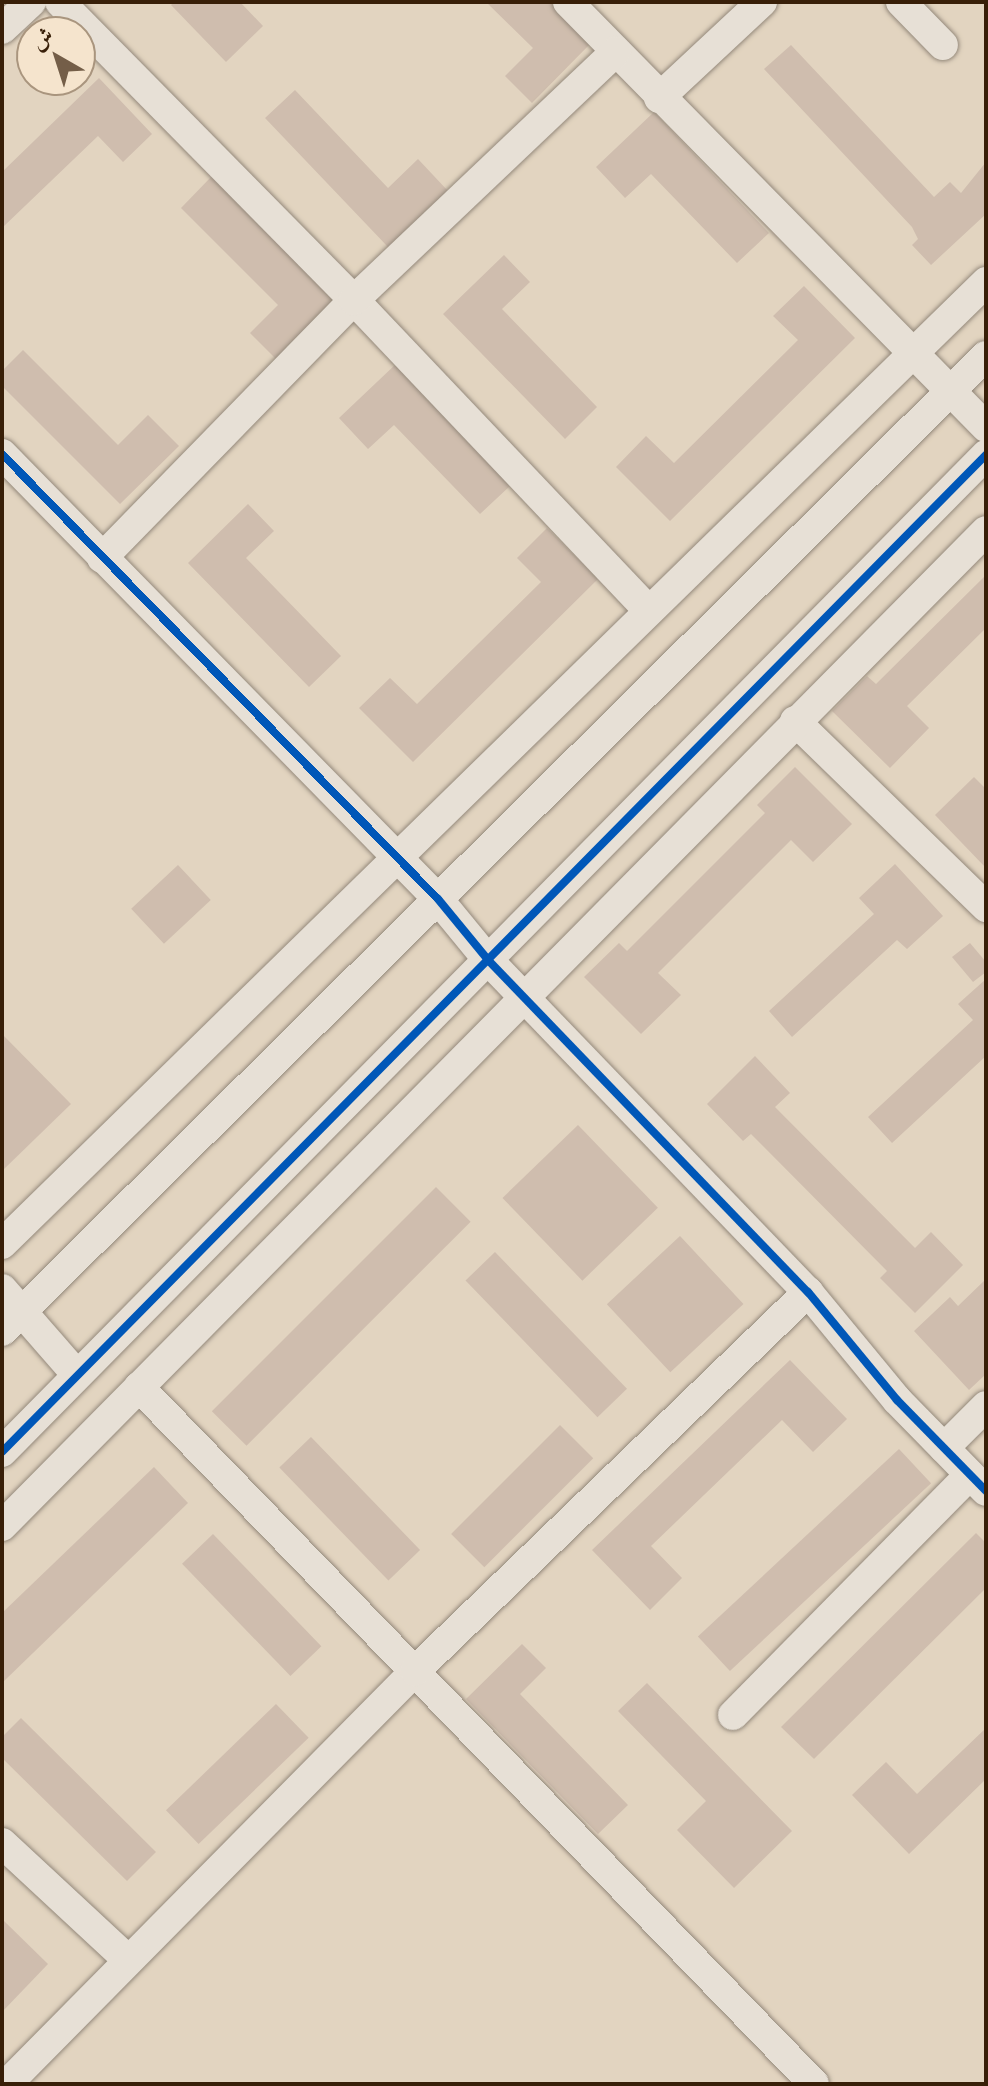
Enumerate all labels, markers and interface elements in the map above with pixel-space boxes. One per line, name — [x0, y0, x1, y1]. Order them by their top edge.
north arrow — [16, 16, 96, 96]
text: ش — [25, 21, 59, 56]

